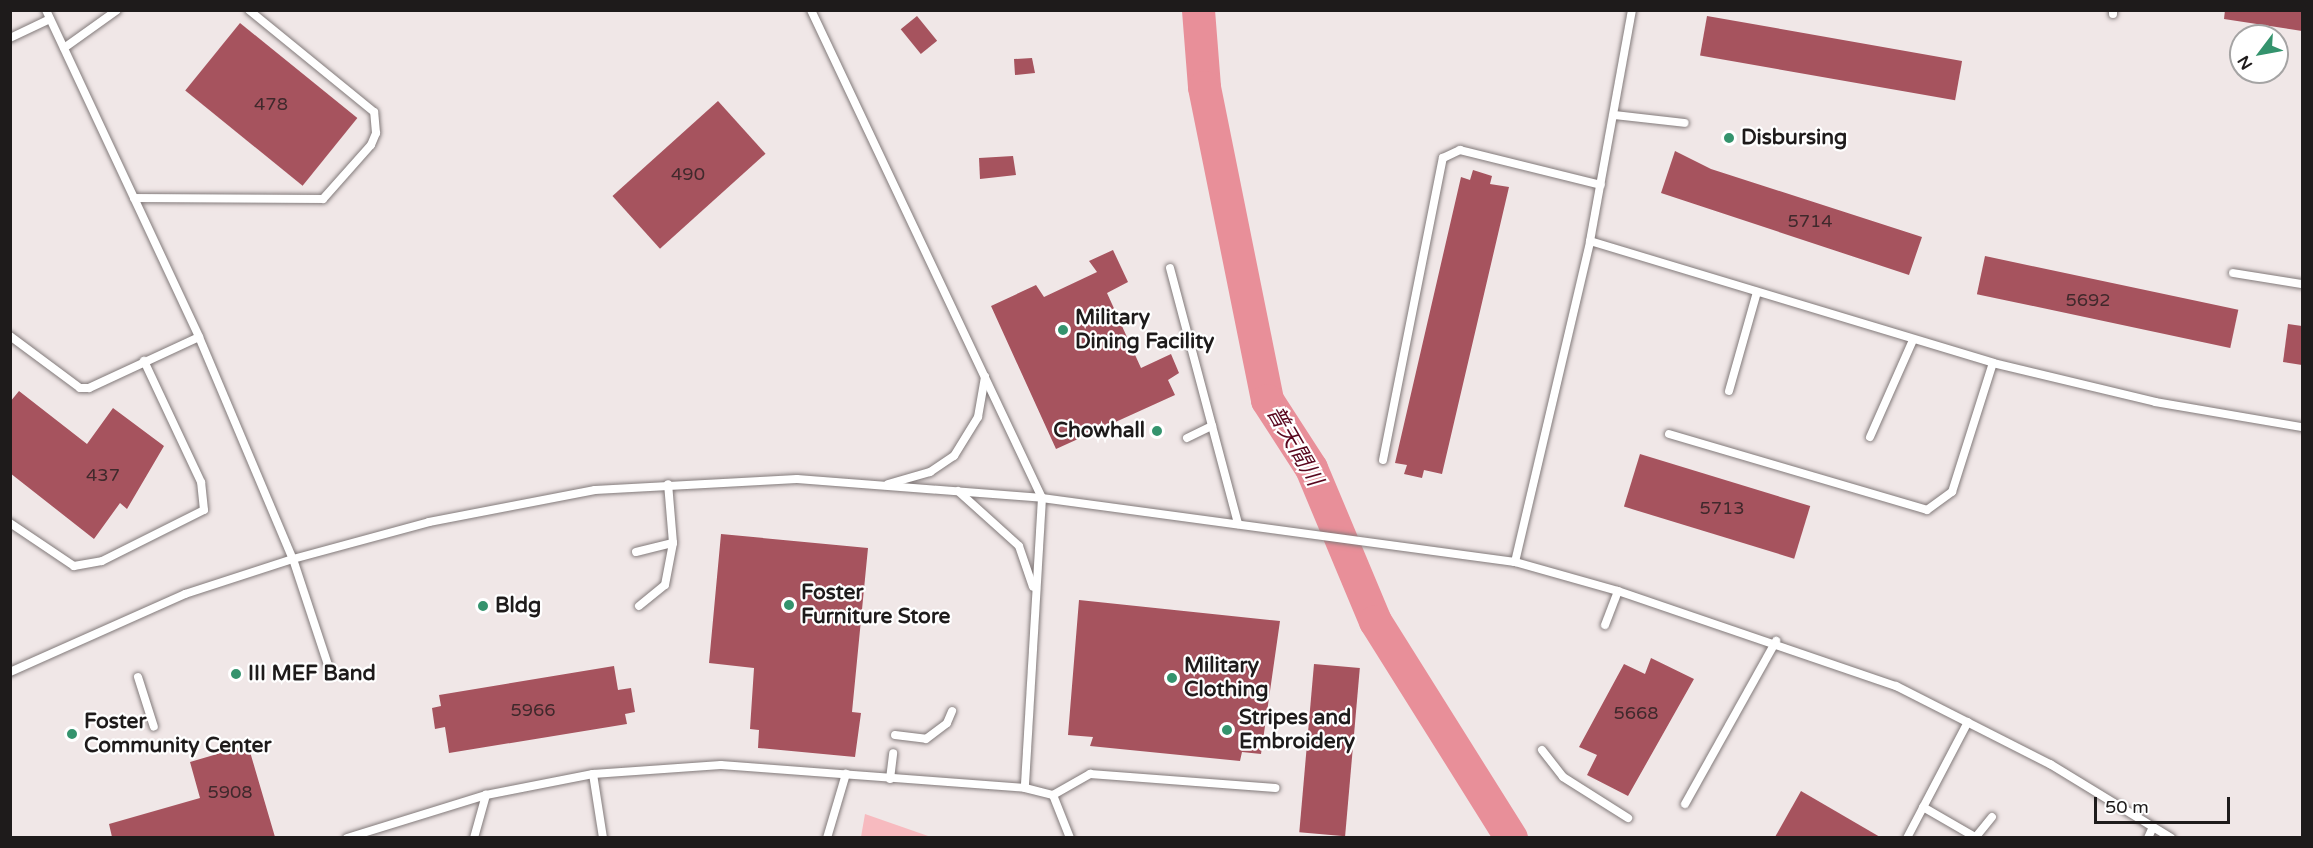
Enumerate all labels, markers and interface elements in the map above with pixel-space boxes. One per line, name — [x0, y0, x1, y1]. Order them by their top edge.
north arrow — [2229, 24, 2289, 84]
text: N — [2234, 52, 2257, 73]
house number: 478 — [254, 93, 288, 115]
place label: Disbursing — [1741, 125, 1847, 151]
marker: Disbursing — [1722, 131, 1736, 145]
house number: 490 — [671, 163, 705, 185]
house number: 5714 — [1787, 210, 1833, 232]
house number: 5692 — [2065, 289, 2111, 311]
place label: Military Dining Facility — [1075, 305, 1214, 355]
marker: Military Dining Facility — [1056, 323, 1070, 337]
water label: 普天間川 — [1261, 401, 1327, 491]
place label: Chowhall — [1053, 418, 1145, 444]
marker: Chowhall — [1150, 424, 1164, 438]
house number: 437 — [86, 464, 120, 486]
house number: 5713 — [1699, 497, 1745, 519]
place label: Foster Furniture Store — [801, 580, 950, 630]
place label: Bldg — [495, 593, 541, 619]
marker: Foster Furniture Store — [782, 598, 796, 612]
marker: Bldg — [476, 599, 490, 613]
place label: Military Clothing — [1184, 653, 1269, 703]
place label: III MEF Band — [248, 661, 376, 687]
marker: III MEF Band — [229, 667, 243, 681]
marker: Military Clothing — [1165, 671, 1179, 685]
house number: 5966 — [510, 699, 556, 721]
house number: 5668 — [1613, 702, 1659, 724]
place label: Stripes and Embroidery — [1239, 705, 1355, 755]
place label: Foster Community Center — [84, 709, 271, 759]
marker: Stripes and Embroidery — [1220, 723, 1234, 737]
marker: Foster Community Center — [65, 727, 79, 741]
house number: 5908 — [207, 781, 253, 803]
scale bar — [2097, 785, 2234, 823]
text: 50 m — [2105, 796, 2149, 818]

